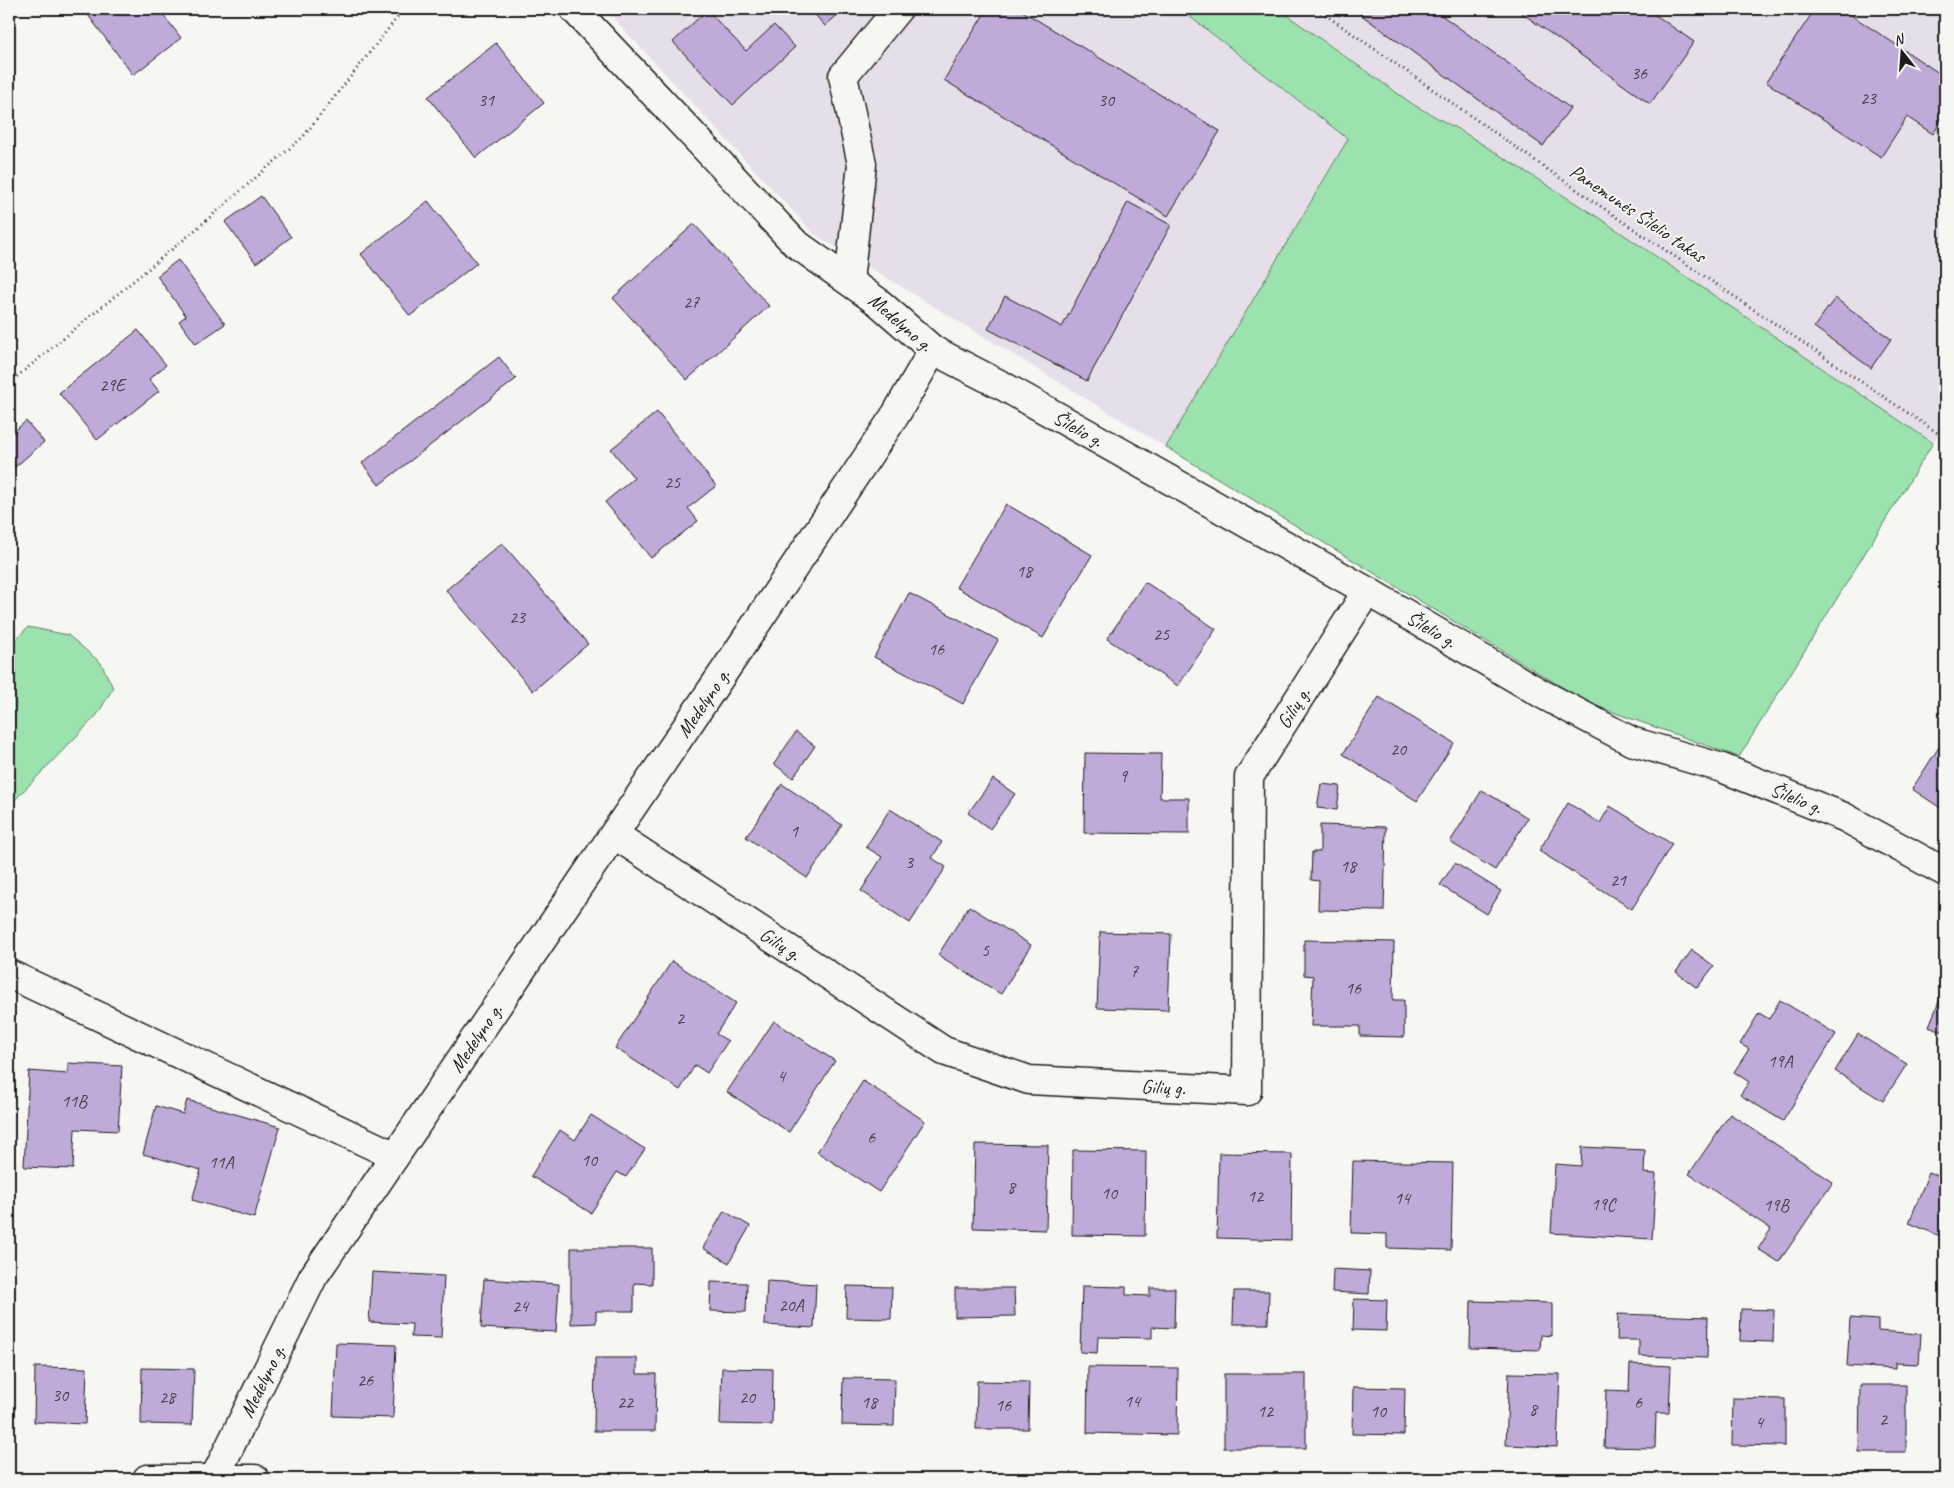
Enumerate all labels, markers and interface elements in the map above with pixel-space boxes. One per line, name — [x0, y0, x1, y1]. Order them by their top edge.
north arrow — [1876, 28, 1926, 78]
text: N — [1892, 30, 1907, 49]
house number: 36 — [1631, 62, 1648, 84]
house number: 23 — [1860, 87, 1878, 109]
house number: 31 — [478, 89, 495, 111]
house number: 30 — [1098, 89, 1116, 111]
street label: Panemunės Šilelio takas — [1565, 159, 1712, 269]
street label: Medelyno g. — [864, 287, 938, 357]
house number: 27 — [683, 291, 700, 313]
house number: 29E — [99, 374, 127, 396]
street label: Šilelio g. — [1049, 405, 1108, 453]
house number: 25 — [664, 471, 681, 493]
house number: 18 — [1016, 560, 1034, 582]
street label: Šilelio g. — [1402, 605, 1461, 654]
house number: 23 — [509, 606, 527, 628]
house number: 25 — [1153, 623, 1170, 645]
house number: 16 — [928, 638, 945, 660]
street label: Medelyno g. — [671, 664, 735, 742]
street label: Gilių g. — [1271, 682, 1316, 733]
house number: 20 — [1390, 738, 1408, 760]
house number: 9 — [1119, 765, 1129, 787]
street label: Šilelio g. — [1767, 777, 1826, 820]
house number: 1 — [790, 820, 799, 842]
house number: 3 — [905, 851, 915, 873]
house number: 18 — [1340, 855, 1358, 877]
house number: 21 — [1610, 869, 1627, 891]
street label: Gilių g. — [755, 922, 806, 967]
house number: 5 — [981, 939, 990, 961]
house number: 7 — [1130, 960, 1139, 982]
house number: 16 — [1345, 977, 1362, 999]
street label: Medelyno g. — [444, 999, 508, 1077]
house number: 2 — [676, 1007, 686, 1029]
house number: 19A — [1767, 1050, 1794, 1072]
house number: 4 — [777, 1065, 787, 1087]
street label: Gilių g. — [1141, 1074, 1186, 1101]
house number: 11B — [61, 1090, 88, 1112]
house number: 6 — [867, 1126, 876, 1148]
house number: 10 — [581, 1149, 599, 1171]
house number: 11A — [208, 1151, 235, 1173]
house number: 8 — [1007, 1176, 1017, 1198]
house number: 10 — [1101, 1182, 1119, 1204]
house number: 12 — [1247, 1185, 1265, 1207]
house number: 14 — [1394, 1187, 1412, 1209]
house number: 19C — [1591, 1193, 1618, 1215]
house number: 19B — [1763, 1194, 1790, 1216]
house number: 20A — [778, 1294, 805, 1316]
house number: 24 — [512, 1295, 530, 1317]
street label: Medelyno g. — [234, 1341, 291, 1422]
house number: 26 — [357, 1369, 374, 1391]
house number: 30 — [52, 1384, 70, 1406]
house number: 28 — [159, 1386, 177, 1408]
house number: 20 — [739, 1386, 757, 1408]
house number: 14 — [1124, 1390, 1142, 1412]
house number: 22 — [617, 1391, 635, 1413]
house number: 18 — [861, 1391, 879, 1413]
house number: 6 — [1634, 1391, 1643, 1413]
house number: 16 — [995, 1394, 1012, 1416]
house number: 8 — [1529, 1398, 1539, 1420]
house number: 12 — [1257, 1400, 1275, 1422]
house number: 10 — [1370, 1400, 1388, 1422]
house number: 2 — [1879, 1408, 1889, 1430]
house number: 4 — [1755, 1411, 1765, 1433]

